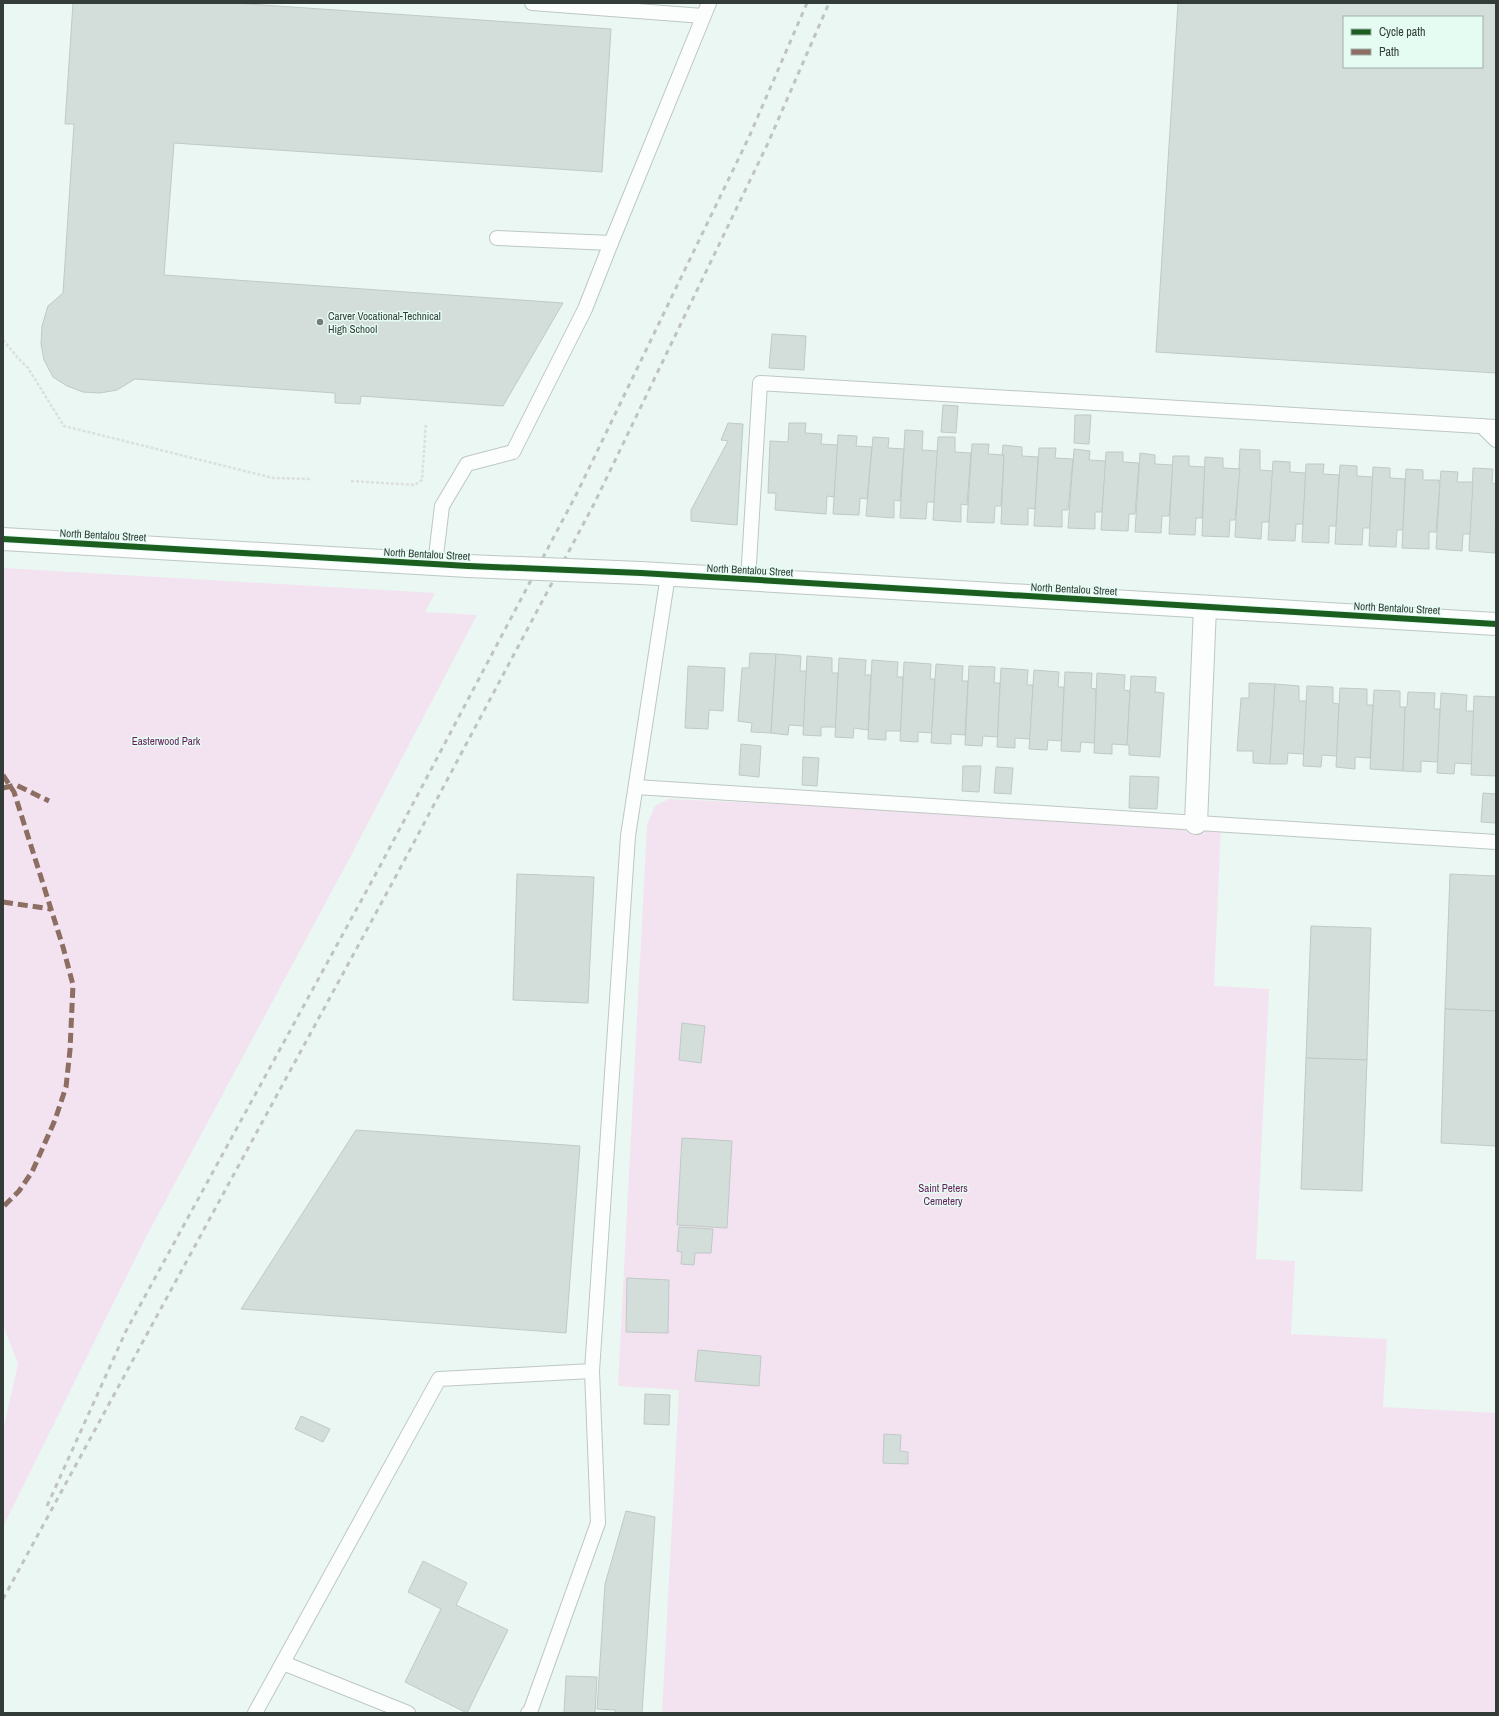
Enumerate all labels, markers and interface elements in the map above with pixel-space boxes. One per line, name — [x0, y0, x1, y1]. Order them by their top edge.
legend — [1343, 16, 1483, 68]
text: Cycle path — [1379, 24, 1426, 40]
text: Path — [1379, 44, 1399, 60]
place label: Carver Vocational-Technical High School — [328, 309, 441, 336]
marker: Carver Vocational-Technical High School — [315, 317, 325, 327]
street label: North Bentalou Street — [59, 526, 147, 544]
street label: North Bentalou Street — [383, 545, 471, 563]
street label: North Bentalou Street — [706, 561, 794, 579]
street label: North Bentalou Street — [1030, 580, 1118, 598]
street label: North Bentalou Street — [1353, 599, 1441, 617]
park label: Easterwood Park — [132, 734, 201, 748]
park label: Saint Peters Cemetery — [918, 1181, 968, 1208]

